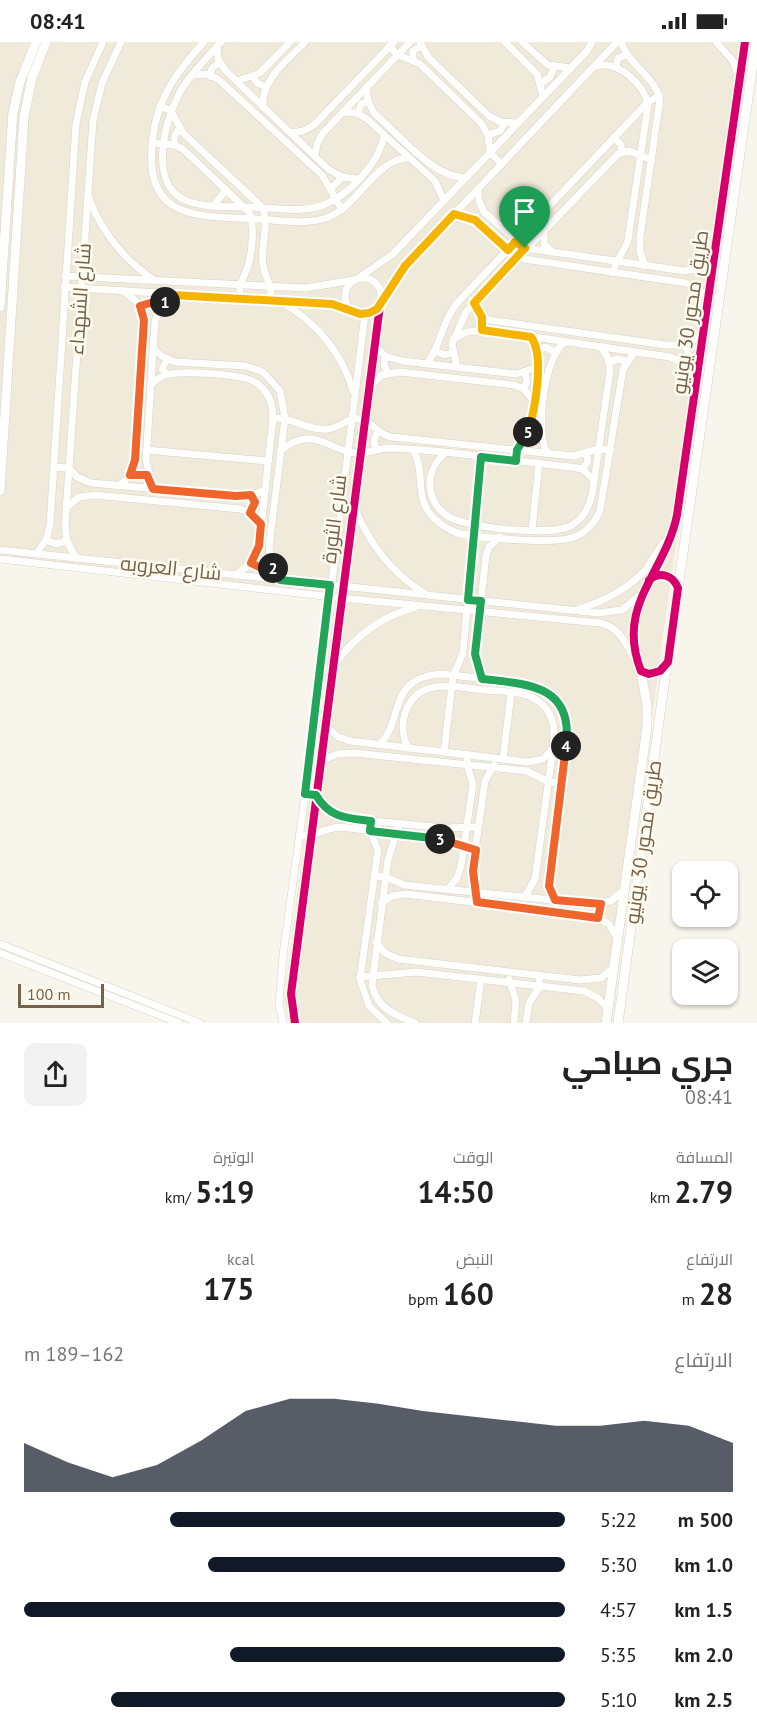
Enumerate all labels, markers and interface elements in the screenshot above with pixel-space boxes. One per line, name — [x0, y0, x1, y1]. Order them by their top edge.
text: 08:41 — [30, 7, 86, 35]
pin — [499, 186, 550, 248]
icon: arrive — [508, 195, 541, 228]
street label: طريق محور 30 يونيو — [666, 229, 714, 395]
street label: شارع الشهداء — [63, 242, 98, 356]
pin: 1 — [150, 287, 180, 317]
text: 1 — [160, 292, 170, 312]
pin: 5 — [513, 417, 543, 447]
text: 5 — [523, 422, 533, 442]
street label: شارع الثورة — [316, 473, 353, 565]
street label: شارع العروبه — [119, 550, 223, 587]
pin: 2 — [258, 553, 288, 583]
text: 2 — [268, 558, 278, 578]
pin: 4 — [551, 731, 581, 761]
text: 4 — [561, 736, 571, 756]
street label: طريق محور 30 يونيو — [619, 759, 667, 925]
pin: 3 — [425, 824, 455, 854]
text: 3 — [435, 829, 445, 849]
map controls — [672, 861, 738, 1005]
button: locate — [672, 861, 738, 927]
button: layers — [672, 939, 738, 1005]
scale bar — [18, 981, 104, 1008]
text: 100 m — [27, 984, 70, 1004]
text: جري صباحي — [562, 1040, 733, 1083]
button: share — [24, 1043, 87, 1106]
text: 08:41 — [685, 1084, 733, 1110]
text: الوتيرة — [213, 1147, 254, 1167]
text: الوقت — [453, 1147, 494, 1167]
text: المسافة — [676, 1147, 733, 1167]
text: 5:19 — [195, 1172, 254, 1211]
text: 14:50 — [418, 1172, 494, 1211]
text: 2.79 — [675, 1172, 733, 1211]
text: /km — [165, 1187, 195, 1207]
text: km — [650, 1187, 675, 1207]
text: kcal — [227, 1249, 254, 1269]
text: النبض — [456, 1249, 494, 1269]
text: الارتفاع — [686, 1249, 733, 1269]
text: 175 — [203, 1269, 254, 1308]
text: 160 — [443, 1274, 494, 1313]
text: 28 — [699, 1274, 733, 1313]
text: bpm — [408, 1289, 443, 1309]
text: m — [682, 1289, 699, 1309]
text: 162–189 m — [24, 1341, 124, 1367]
text: الارتفاع — [674, 1347, 733, 1373]
text: 5:22 — [600, 1507, 637, 1533]
text: 500 m — [678, 1507, 733, 1533]
text: 5:30 — [600, 1552, 637, 1578]
text: 1.0 km — [674, 1552, 733, 1578]
text: 4:57 — [600, 1597, 637, 1623]
text: 1.5 km — [674, 1597, 733, 1623]
text: 5:35 — [600, 1642, 637, 1668]
text: 2.0 km — [674, 1642, 733, 1668]
text: 5:10 — [600, 1687, 637, 1713]
text: 2.5 km — [674, 1687, 733, 1713]

